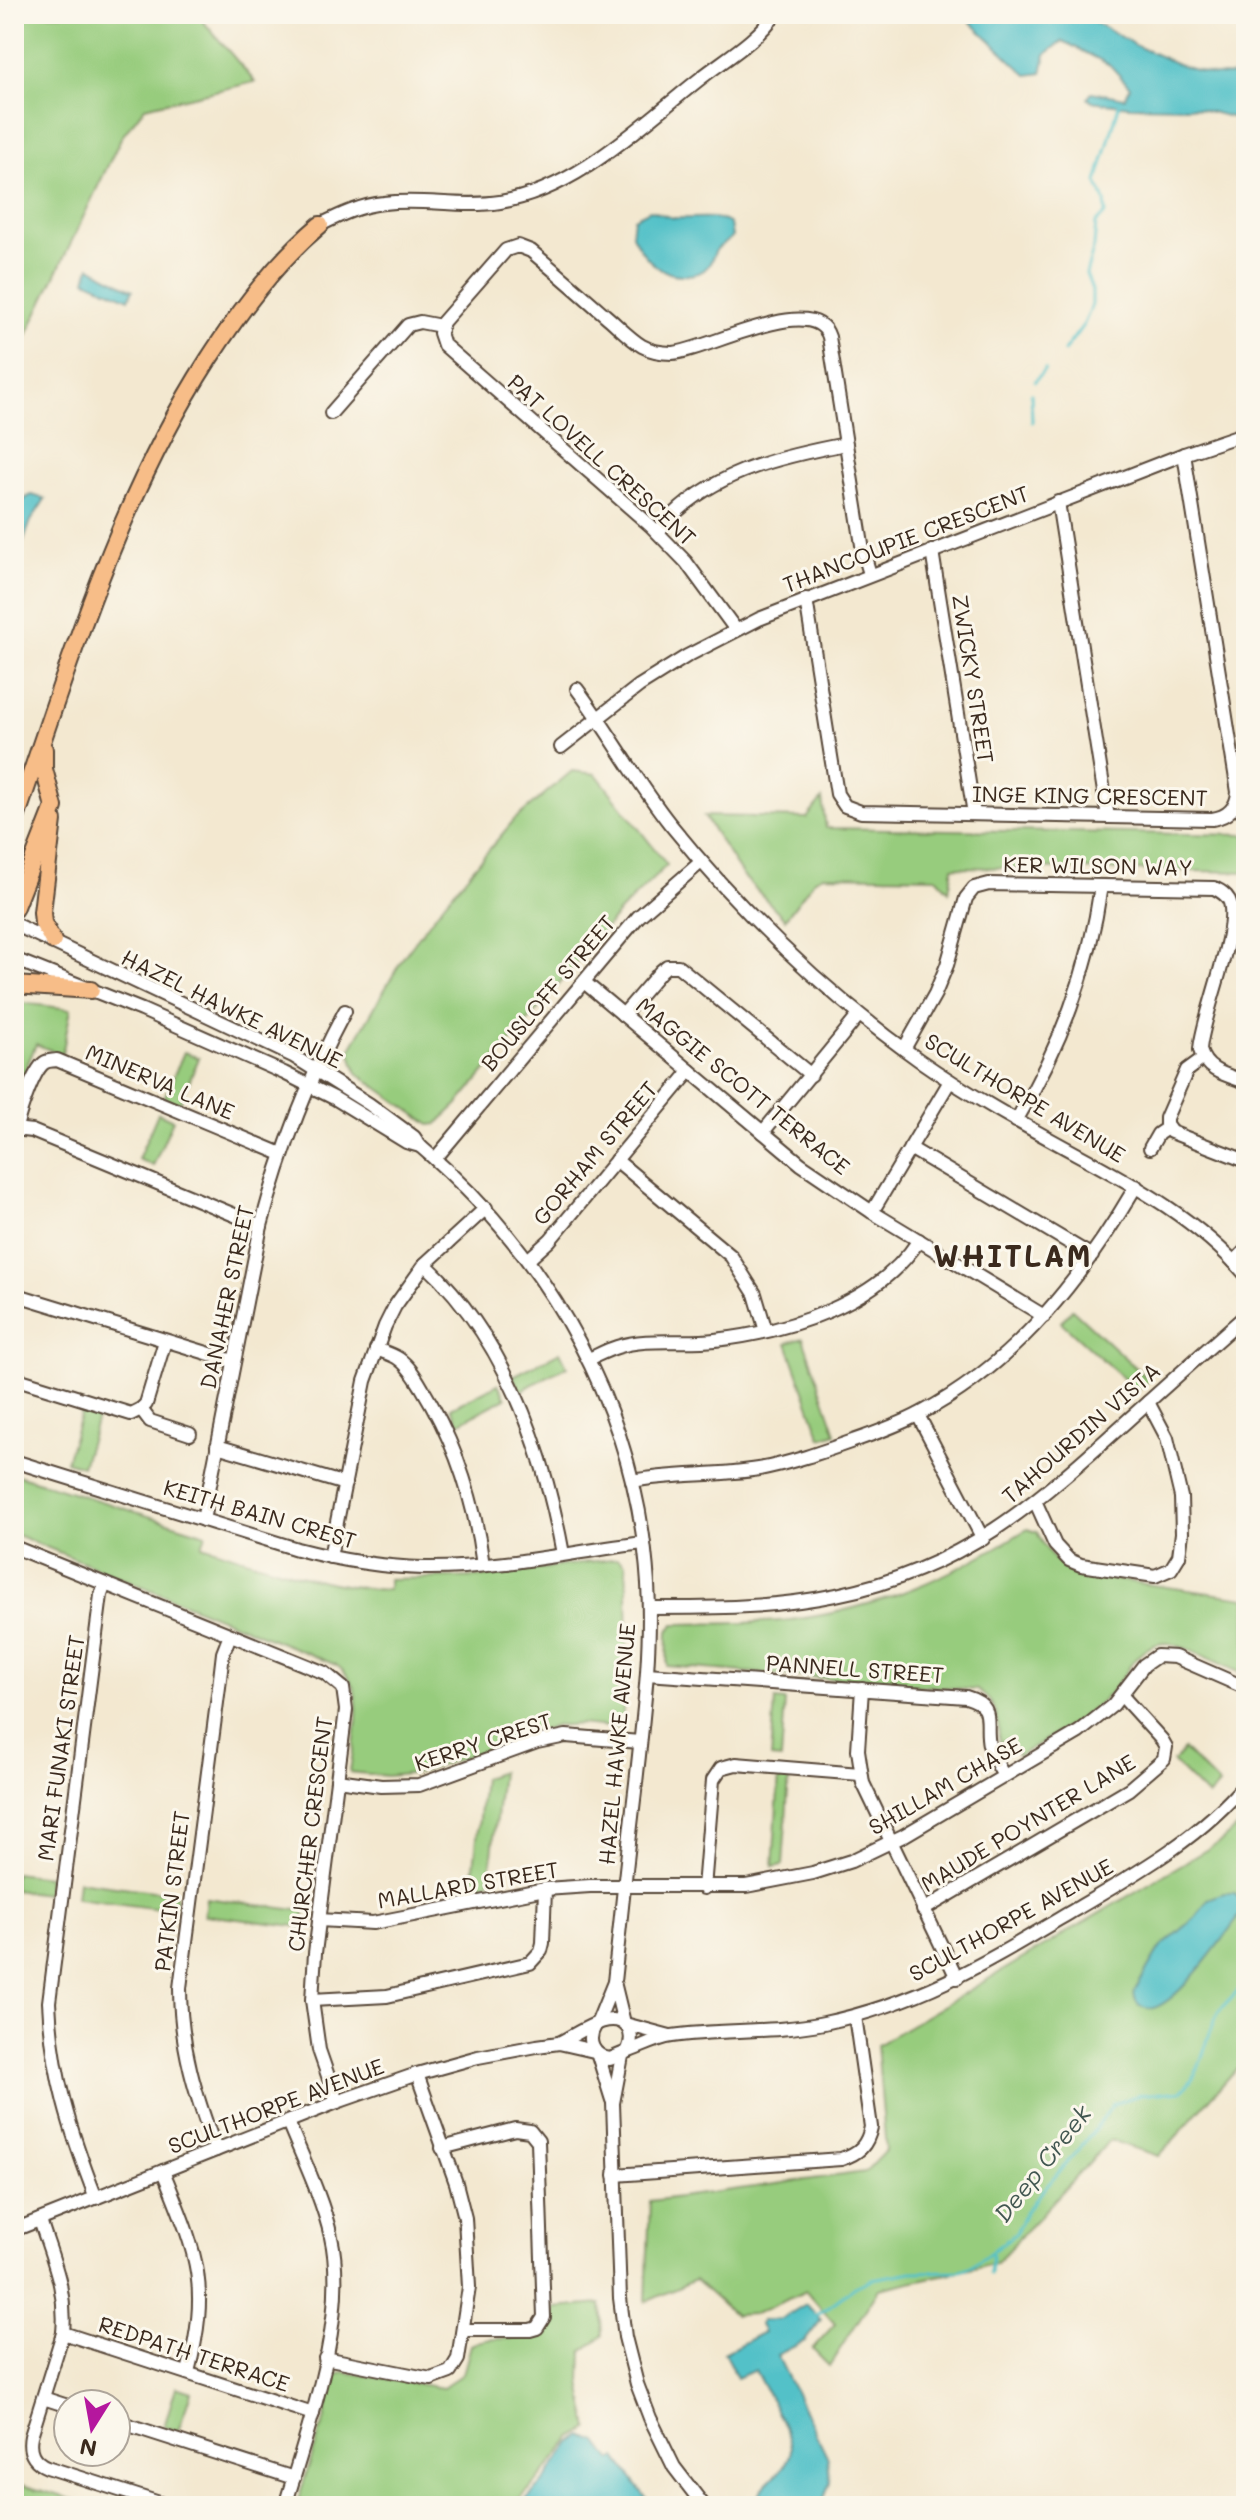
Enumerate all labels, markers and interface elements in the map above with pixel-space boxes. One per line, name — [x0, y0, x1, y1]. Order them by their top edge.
street label: PAT LOVELL CRESCENT — [502, 367, 703, 552]
street label: THANCOUPIE CRESCENT — [779, 478, 1033, 599]
street label: ZWICKY STREET — [946, 592, 1001, 765]
street label: INGE KING CRESCENT — [972, 779, 1208, 812]
street label: KER WILSON WAY — [1003, 849, 1193, 882]
street label: BOUSLOFF STREET — [474, 909, 621, 1077]
street label: HAZEL HAWKE AVENUE — [117, 942, 347, 1075]
street label: MAGGIE SCOTT TERRACE — [630, 990, 856, 1181]
street label: SCULTHORPE AVENUE — [920, 1026, 1131, 1169]
street label: MINERVA LANE — [81, 1037, 239, 1126]
street label: GORHAM STREET — [526, 1075, 663, 1231]
street label: DANAHER STREET — [193, 1202, 260, 1392]
district label: WHITLAM — [933, 1235, 1093, 1275]
street label: TAHOURDIN VISTA — [995, 1356, 1166, 1510]
street label: KEITH BAIN CREST — [160, 1472, 360, 1555]
street label: HAZEL HAWKE AVENUE — [591, 1622, 642, 1866]
street label: MARI FUNAKI STREET — [30, 1633, 91, 1863]
street label: PANNELL STREET — [765, 1648, 945, 1689]
street label: KERRY CREST — [411, 1706, 555, 1777]
street label: CHURCHER CRESCENT — [281, 1715, 338, 1953]
street label: SHILLAM CHASE — [863, 1730, 1027, 1841]
street label: MAUDE POYNTER LANE — [915, 1747, 1140, 1898]
street label: PATKIN STREET — [147, 1809, 196, 1973]
street label: SCULTHORPE AVENUE — [904, 1851, 1118, 1988]
street label: MALLARD STREET — [375, 1854, 561, 1915]
street label: SCULTHORPE AVENUE — [164, 2051, 388, 2160]
water label: Deep Creek — [986, 2097, 1098, 2228]
street label: REDPATH TERRACE — [95, 2309, 293, 2398]
north arrow — [52, 2388, 132, 2468]
text: N — [77, 2432, 99, 2464]

